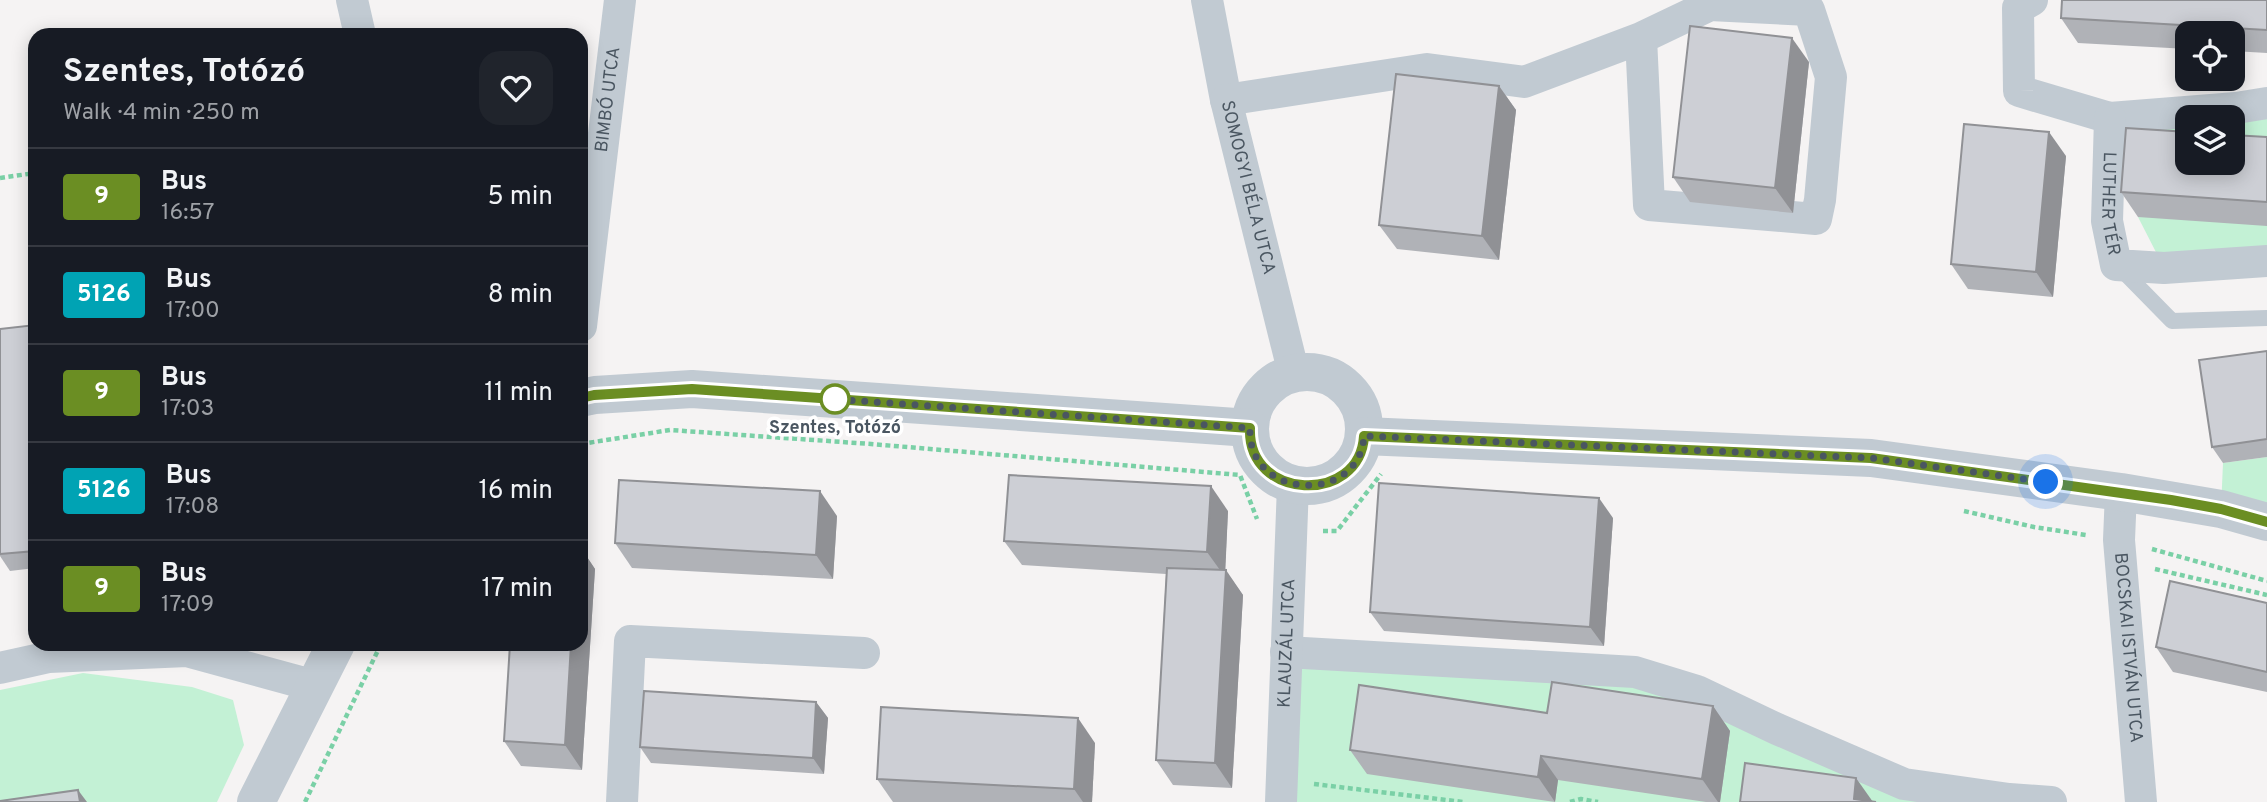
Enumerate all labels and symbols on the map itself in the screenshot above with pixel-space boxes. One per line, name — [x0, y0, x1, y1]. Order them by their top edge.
street label: BIMBÓ UTCA — [590, 46, 626, 154]
street label: SOMOGYI BÉLA UTCA — [1215, 98, 1280, 277]
street label: LUTHER TÉR — [2095, 151, 2125, 258]
marker: Szentes, Totózó — [820, 384, 850, 414]
place label: Szentes, Totózó — [769, 417, 901, 440]
your location — [2028, 464, 2063, 499]
street label: BOCSKAI ISTVÁN UTCA — [2109, 552, 2147, 744]
street label: KLAUZÁL UTCA — [1273, 578, 1301, 708]

